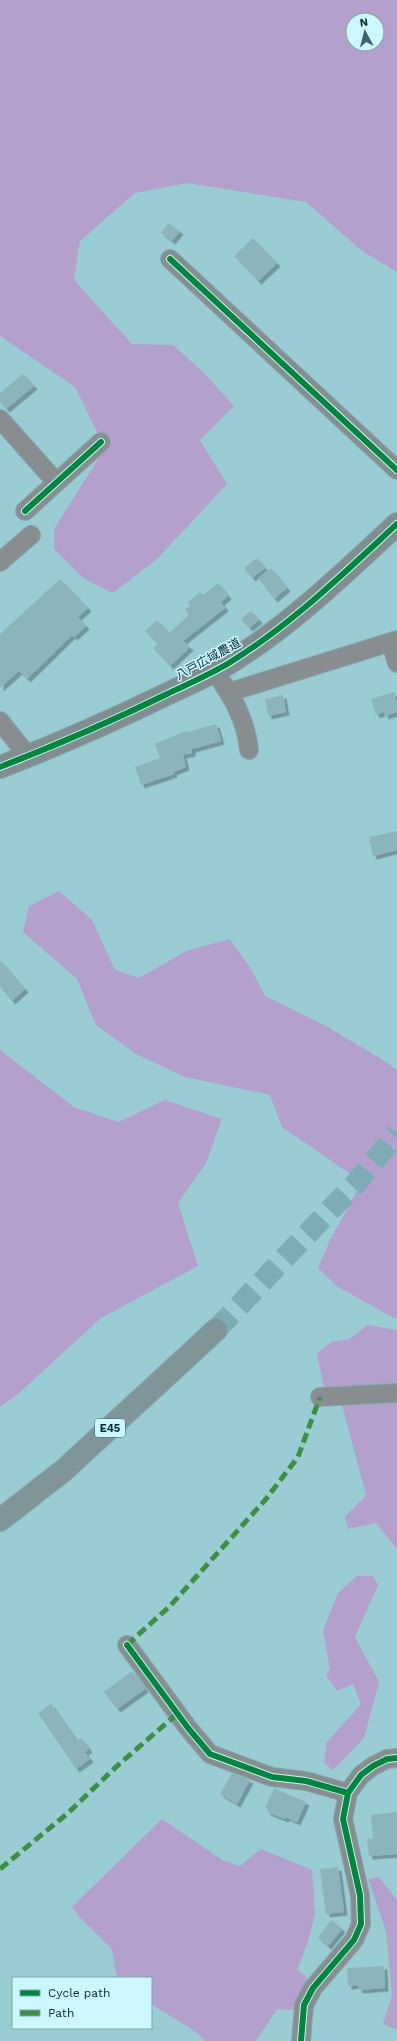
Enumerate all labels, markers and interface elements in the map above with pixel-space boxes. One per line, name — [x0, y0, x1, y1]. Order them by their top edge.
north arrow — [345, 12, 385, 52]
text: N — [359, 16, 369, 30]
street label: 八戸広域農道 — [173, 635, 243, 683]
road number: E45 — [95, 1419, 125, 1437]
legend — [12, 1977, 152, 2029]
text: Cycle path — [48, 1986, 110, 2000]
text: Path — [48, 2006, 74, 2020]

